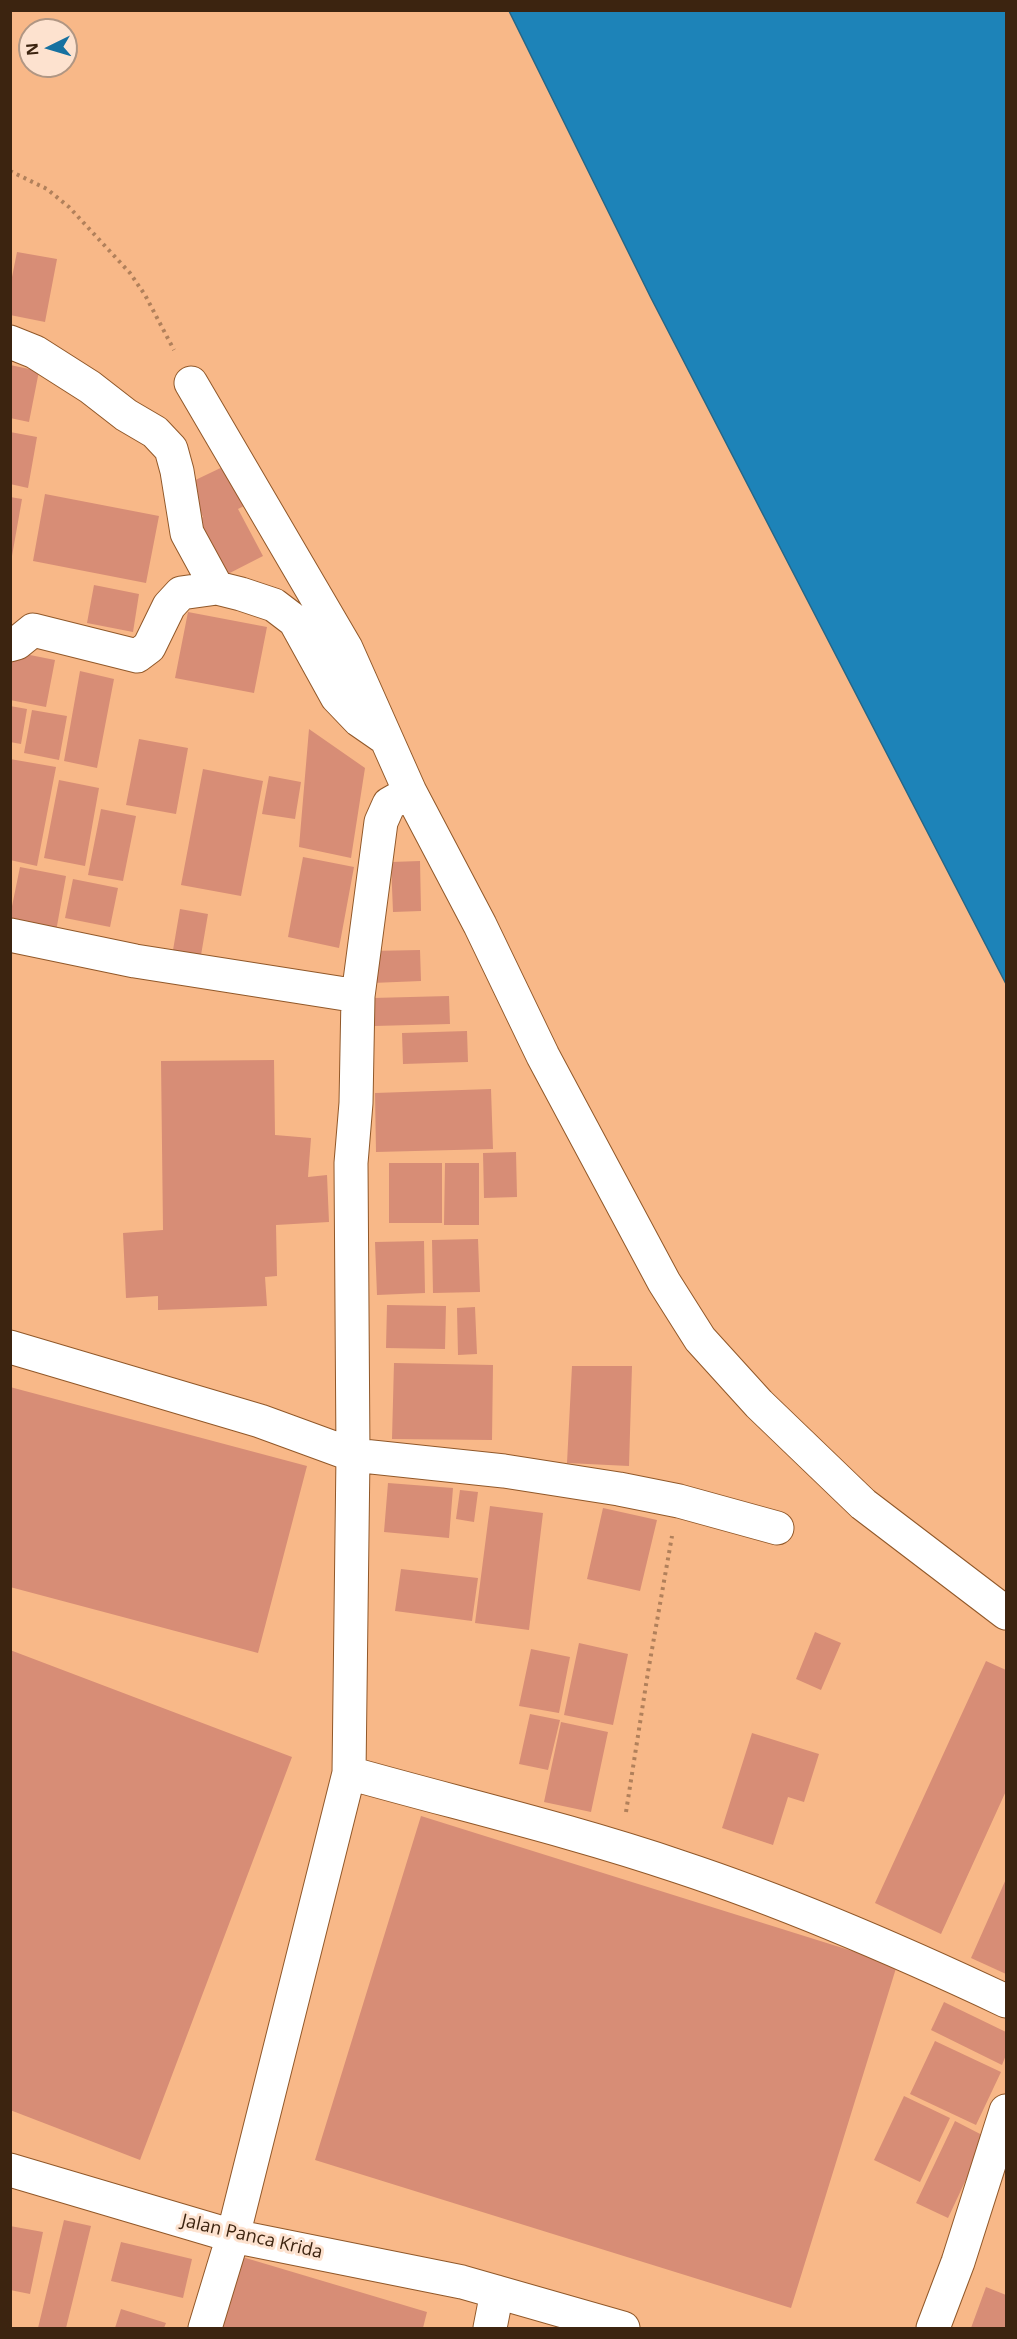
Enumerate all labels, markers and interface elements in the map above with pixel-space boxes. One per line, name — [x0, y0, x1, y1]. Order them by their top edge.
north arrow — [18, 18, 78, 78]
text: N — [21, 42, 44, 57]
street label: Jalan Panca Krida — [179, 2210, 325, 2264]

